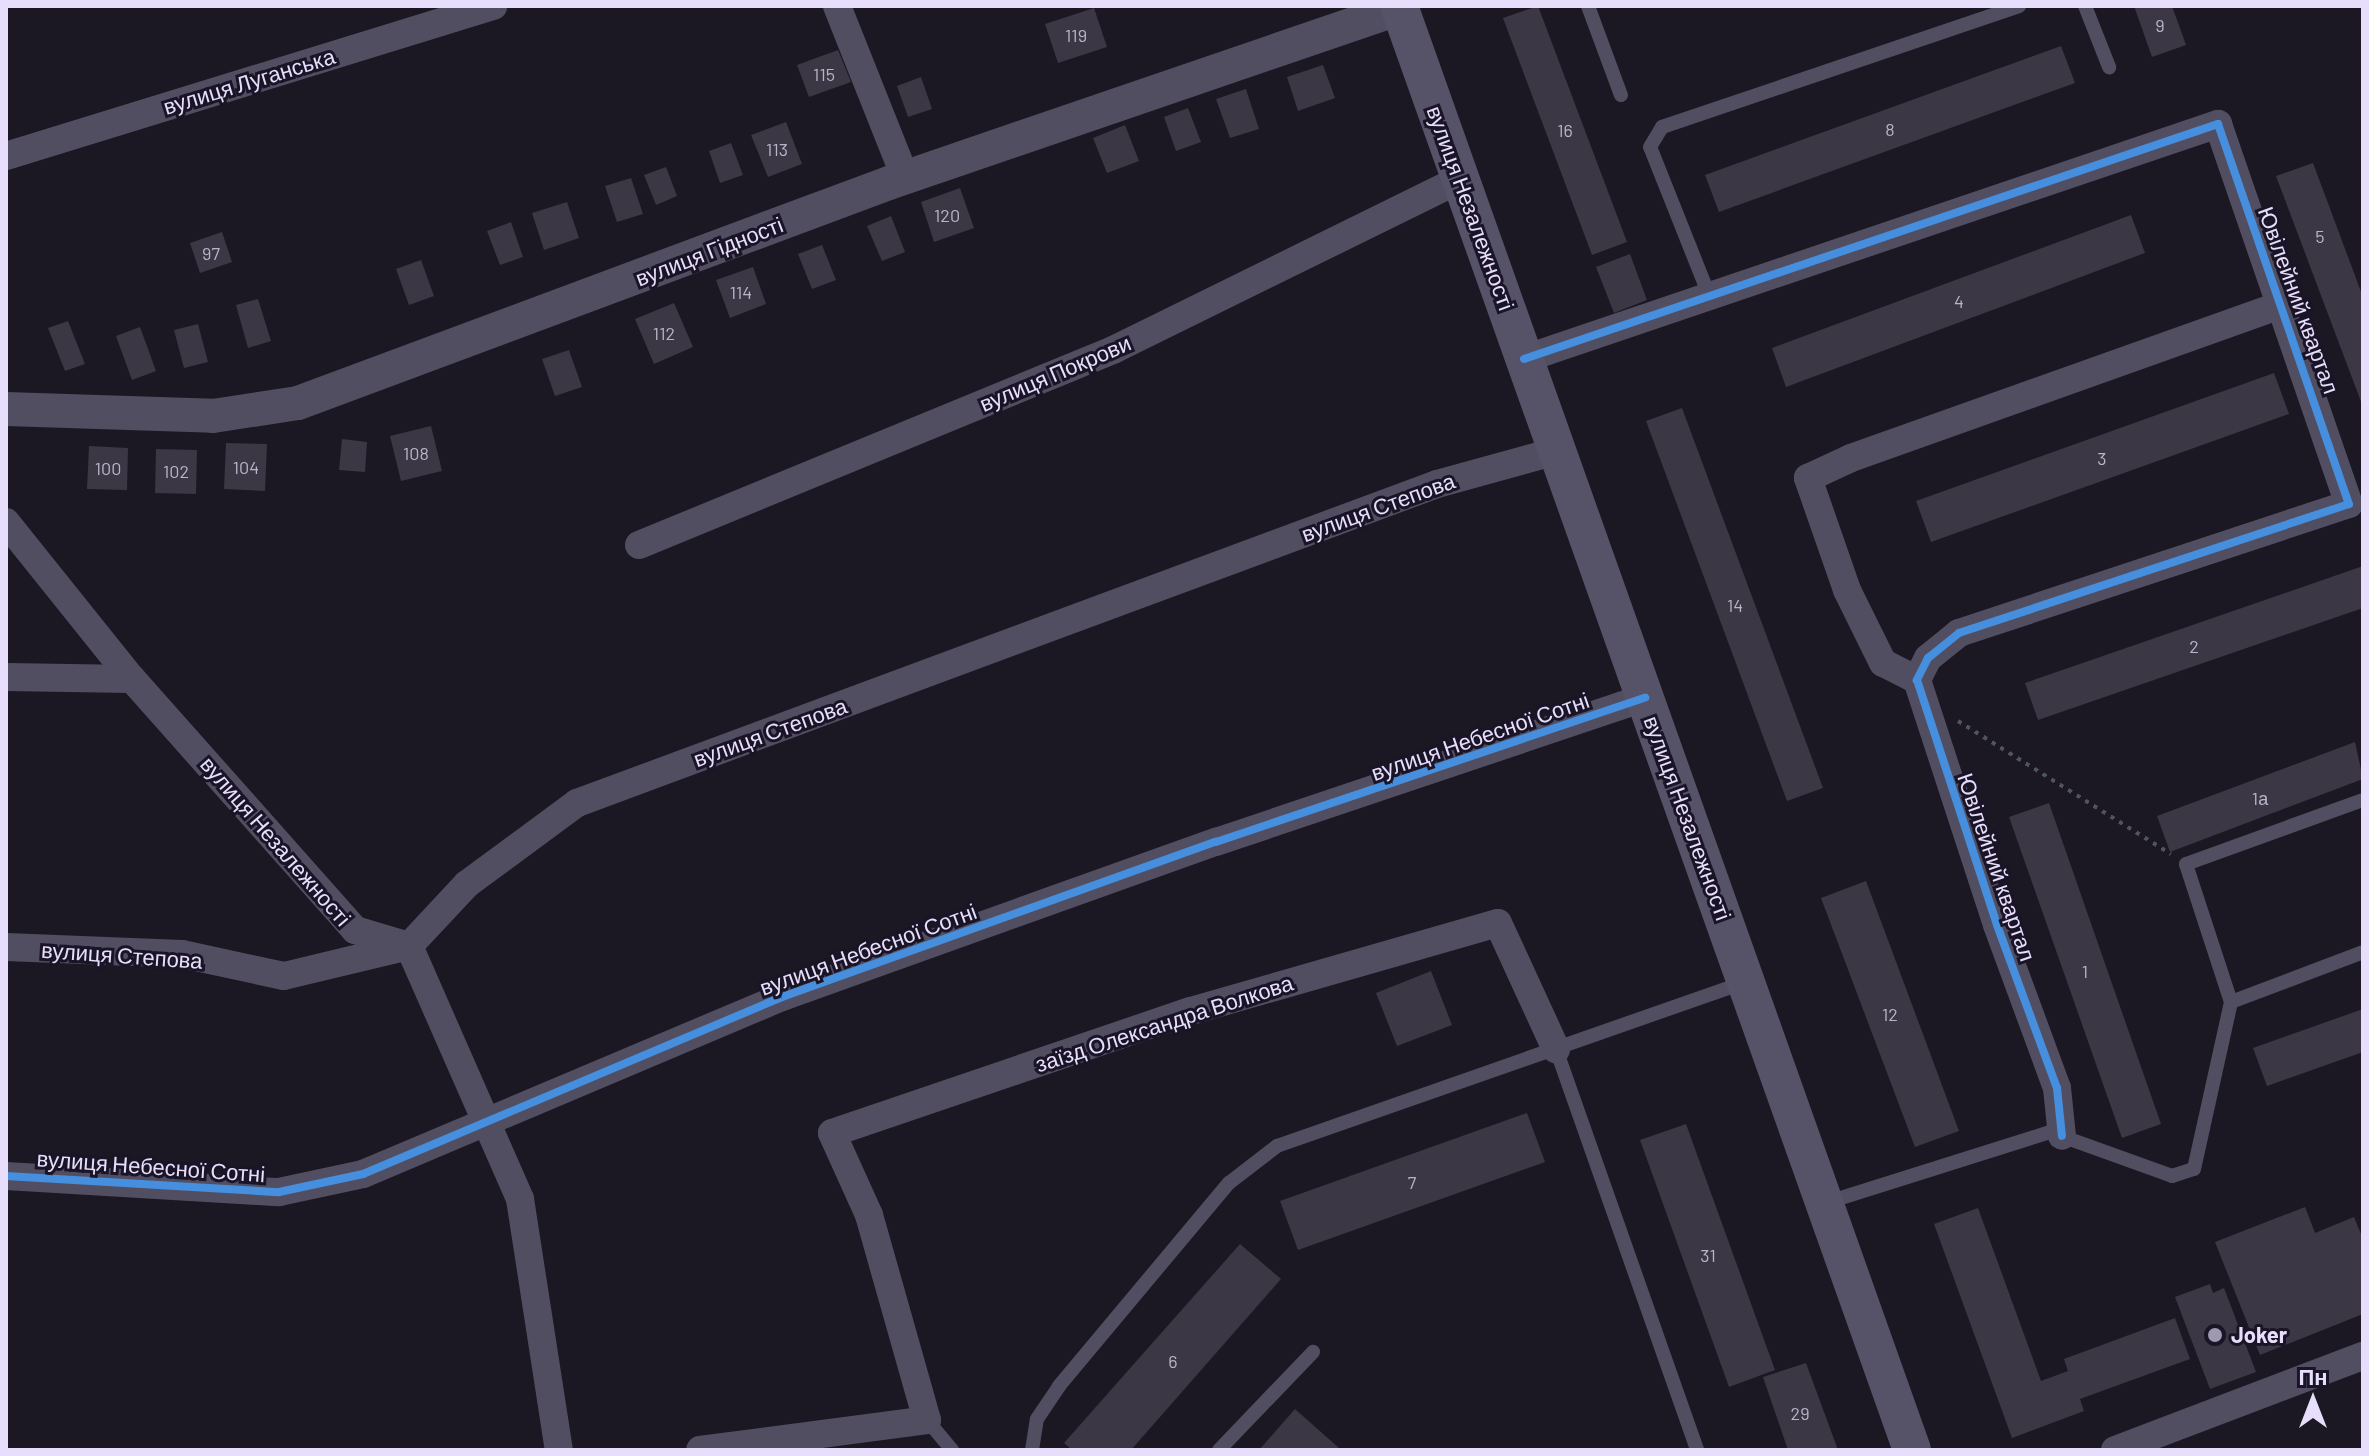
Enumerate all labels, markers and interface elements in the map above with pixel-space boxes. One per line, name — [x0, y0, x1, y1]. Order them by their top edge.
house number: 9 — [2155, 14, 2165, 36]
house number: 119 — [1065, 24, 1087, 46]
street label: вулиця Луганська — [160, 42, 338, 120]
house number: 115 — [813, 63, 835, 85]
street label: вулиця Незалежності — [1422, 102, 1520, 314]
house number: 8 — [1885, 118, 1895, 140]
house number: 16 — [1557, 119, 1573, 141]
house number: 113 — [766, 138, 788, 160]
street label: Ювілейний квартал — [2253, 203, 2345, 397]
house number: 120 — [934, 204, 960, 226]
street label: вулиця Гідності — [632, 211, 786, 291]
house number: 5 — [2315, 225, 2325, 247]
house number: 97 — [202, 242, 220, 264]
house number: 114 — [730, 281, 752, 303]
house number: 4 — [1954, 290, 1964, 312]
house number: 112 — [653, 322, 675, 344]
street label: вулиця Покрови — [975, 329, 1135, 417]
house number: 108 — [403, 442, 429, 464]
house number: 3 — [2097, 447, 2107, 469]
house number: 104 — [233, 456, 259, 478]
house number: 100 — [95, 457, 121, 479]
house number: 102 — [163, 460, 189, 482]
street label: вулиця Степова — [1298, 467, 1458, 547]
house number: 14 — [1727, 594, 1743, 616]
house number: 2 — [2189, 635, 2199, 657]
street label: вулиця Небесної Сотні — [1367, 686, 1593, 786]
street label: вулиця Степова — [690, 692, 850, 772]
street label: вулиця Незалежності — [1639, 712, 1737, 924]
street label: вулиця Незалежності — [195, 751, 357, 931]
street label: Ювілейний квартал — [1952, 769, 2042, 965]
house number: 1а — [2252, 787, 2268, 809]
street label: вулиця Небесної Сотні — [756, 897, 980, 1001]
street label: вулиця Степова — [41, 936, 203, 974]
house number: 1 — [2082, 960, 2088, 982]
street label: заїзд Олександра Волкова — [1032, 969, 1296, 1077]
house number: 12 — [1882, 1003, 1898, 1025]
street label: вулиця Небесної Сотні — [36, 1145, 266, 1187]
house number: 7 — [1408, 1171, 1416, 1193]
house number: 31 — [1700, 1244, 1716, 1266]
place label: Joker — [2231, 1322, 2287, 1348]
marker: Joker — [2206, 1326, 2224, 1344]
house number: 6 — [1168, 1350, 1178, 1372]
north arrow — [2273, 1360, 2353, 1440]
text: Пн — [2298, 1363, 2328, 1389]
house number: 29 — [1790, 1402, 1810, 1424]

